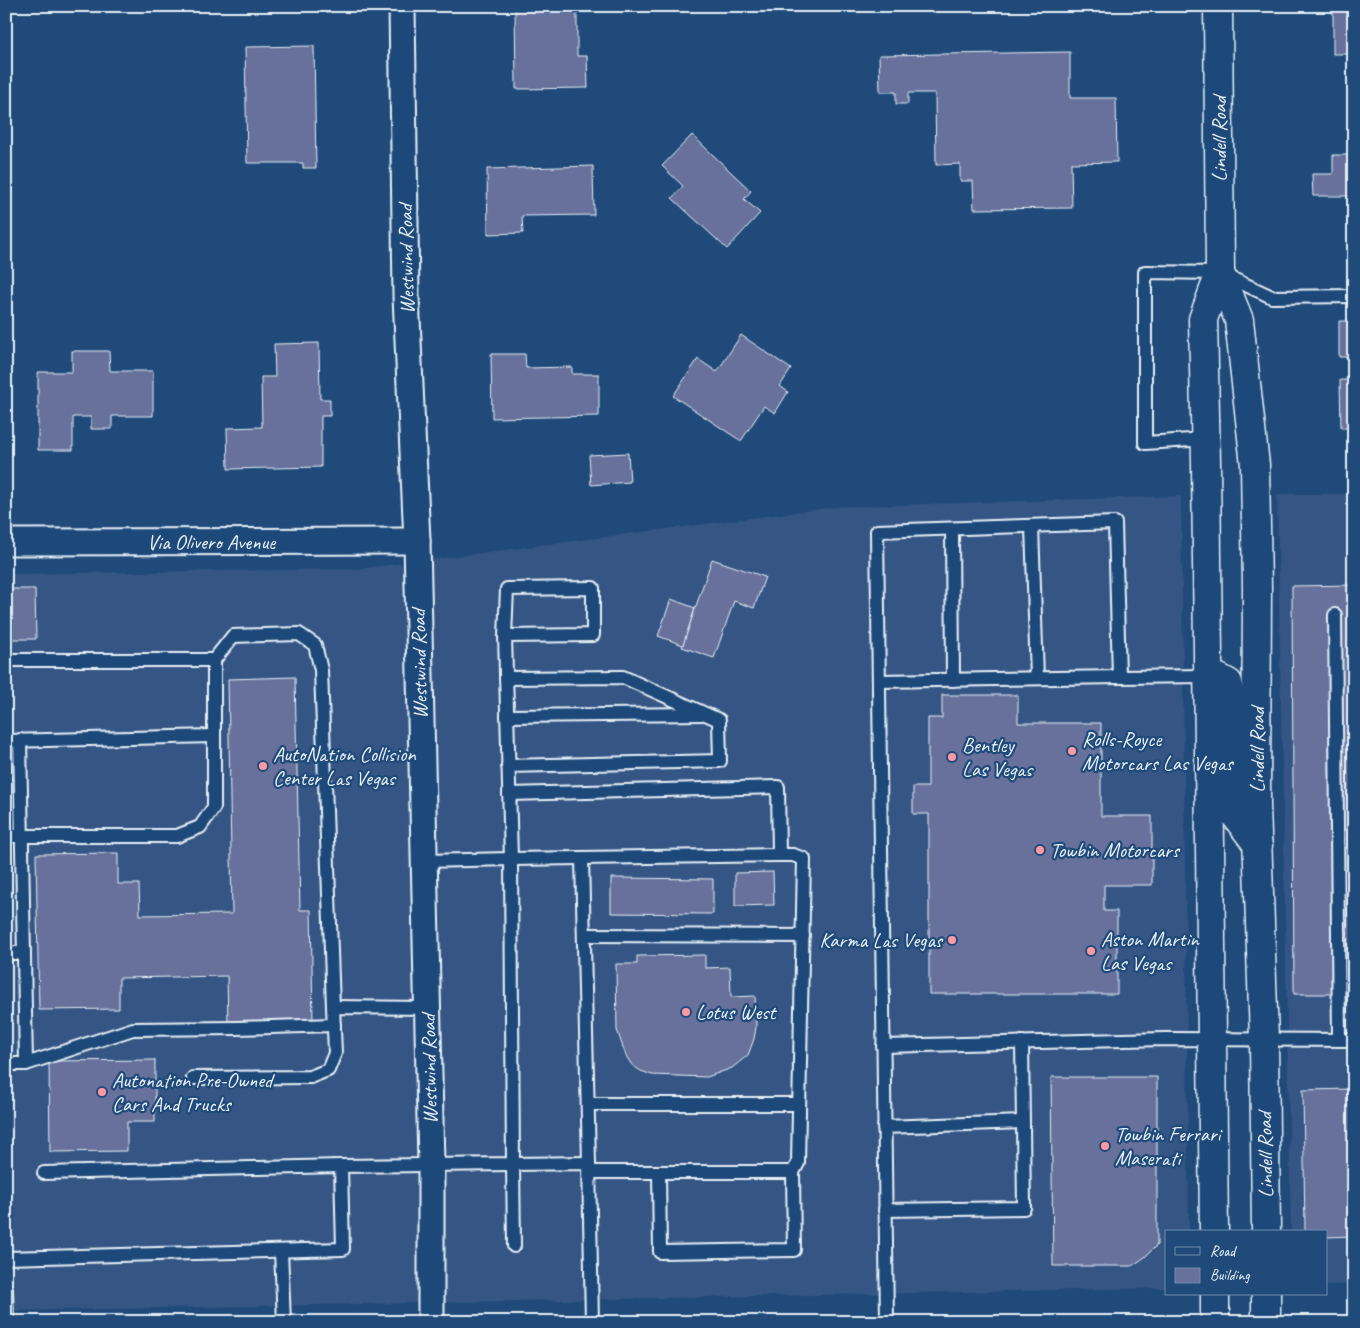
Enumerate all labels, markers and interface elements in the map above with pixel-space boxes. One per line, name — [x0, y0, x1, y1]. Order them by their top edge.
street label: Lindell Road — [1206, 92, 1232, 182]
street label: Westwind Road — [392, 201, 420, 314]
street label: Via Olivero Avenue — [147, 529, 276, 555]
street label: Westwind Road — [405, 606, 433, 719]
street label: Lindell Road — [1244, 703, 1270, 793]
place label: Rolls-Royce Motorcars Las Vegas — [1082, 726, 1235, 776]
place label: Bentley Las Vegas — [962, 732, 1034, 782]
place label: AutoNation Collision Center Las Vegas — [273, 741, 416, 791]
marker: Rolls-Royce Motorcars Las Vegas — [1066, 745, 1078, 757]
marker: Bentley Las Vegas — [946, 751, 958, 763]
marker: AutoNation Collision Center Las Vegas — [257, 760, 269, 772]
place label: Towbin Motorcars — [1050, 837, 1181, 863]
marker: Towbin Motorcars — [1034, 844, 1046, 856]
place label: Aston Martin Las Vegas — [1101, 926, 1200, 976]
place label: Karma Las Vegas — [820, 927, 944, 953]
marker: Karma Las Vegas — [946, 934, 958, 946]
marker: Aston Martin Las Vegas — [1085, 945, 1097, 957]
place label: Lotus West — [696, 999, 777, 1025]
marker: Lotus West — [680, 1006, 692, 1018]
street label: Westwind Road — [415, 1011, 443, 1124]
place label: Autonation Pre-Owned Cars And Trucks — [112, 1067, 275, 1117]
marker: Autonation Pre-Owned Cars And Trucks — [96, 1086, 108, 1098]
street label: Lindell Road — [1251, 1108, 1279, 1198]
place label: Towbin Ferrari Maserati — [1115, 1121, 1224, 1171]
marker: Towbin Ferrari Maserati — [1099, 1140, 1111, 1152]
legend — [1165, 1230, 1328, 1296]
text: Road — [1210, 1242, 1237, 1261]
text: Building — [1210, 1266, 1250, 1285]

